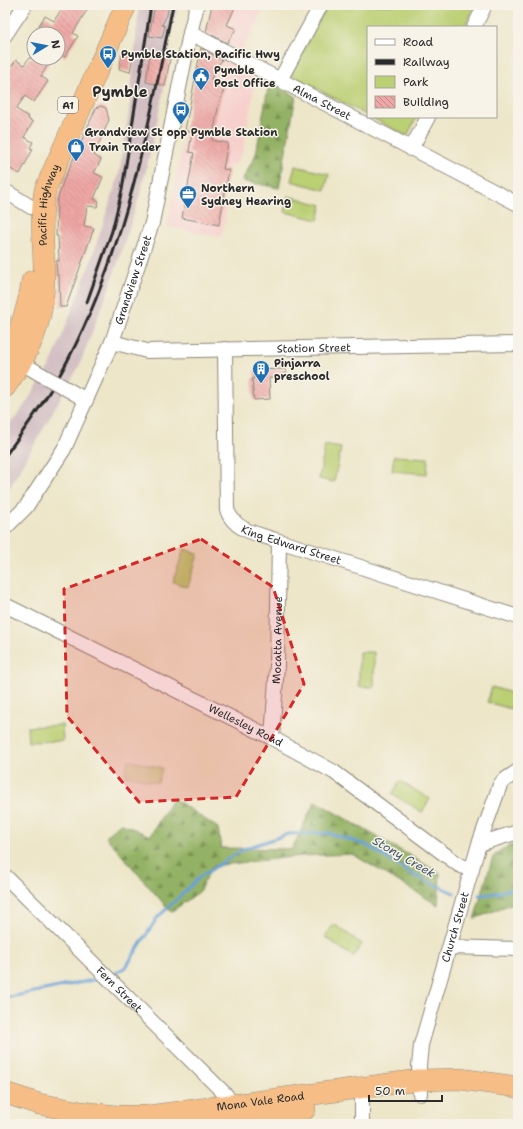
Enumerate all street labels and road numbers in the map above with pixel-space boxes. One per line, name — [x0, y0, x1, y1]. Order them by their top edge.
street label: Alma Street — [290, 81, 354, 124]
road number: A1 — [58, 97, 78, 113]
street label: Pacific Highway — [35, 162, 64, 246]
street label: Grandview Street — [111, 233, 156, 327]
street label: Station Street — [277, 340, 351, 357]
street label: King Edward Street — [238, 522, 343, 568]
street label: Mocatta Avenue — [269, 596, 286, 685]
street label: Wellesley Road — [206, 701, 285, 750]
street label: Church Street — [438, 890, 473, 964]
street label: Fern Street — [93, 963, 146, 1016]
street label: Mona Vale Road — [215, 1088, 305, 1115]

